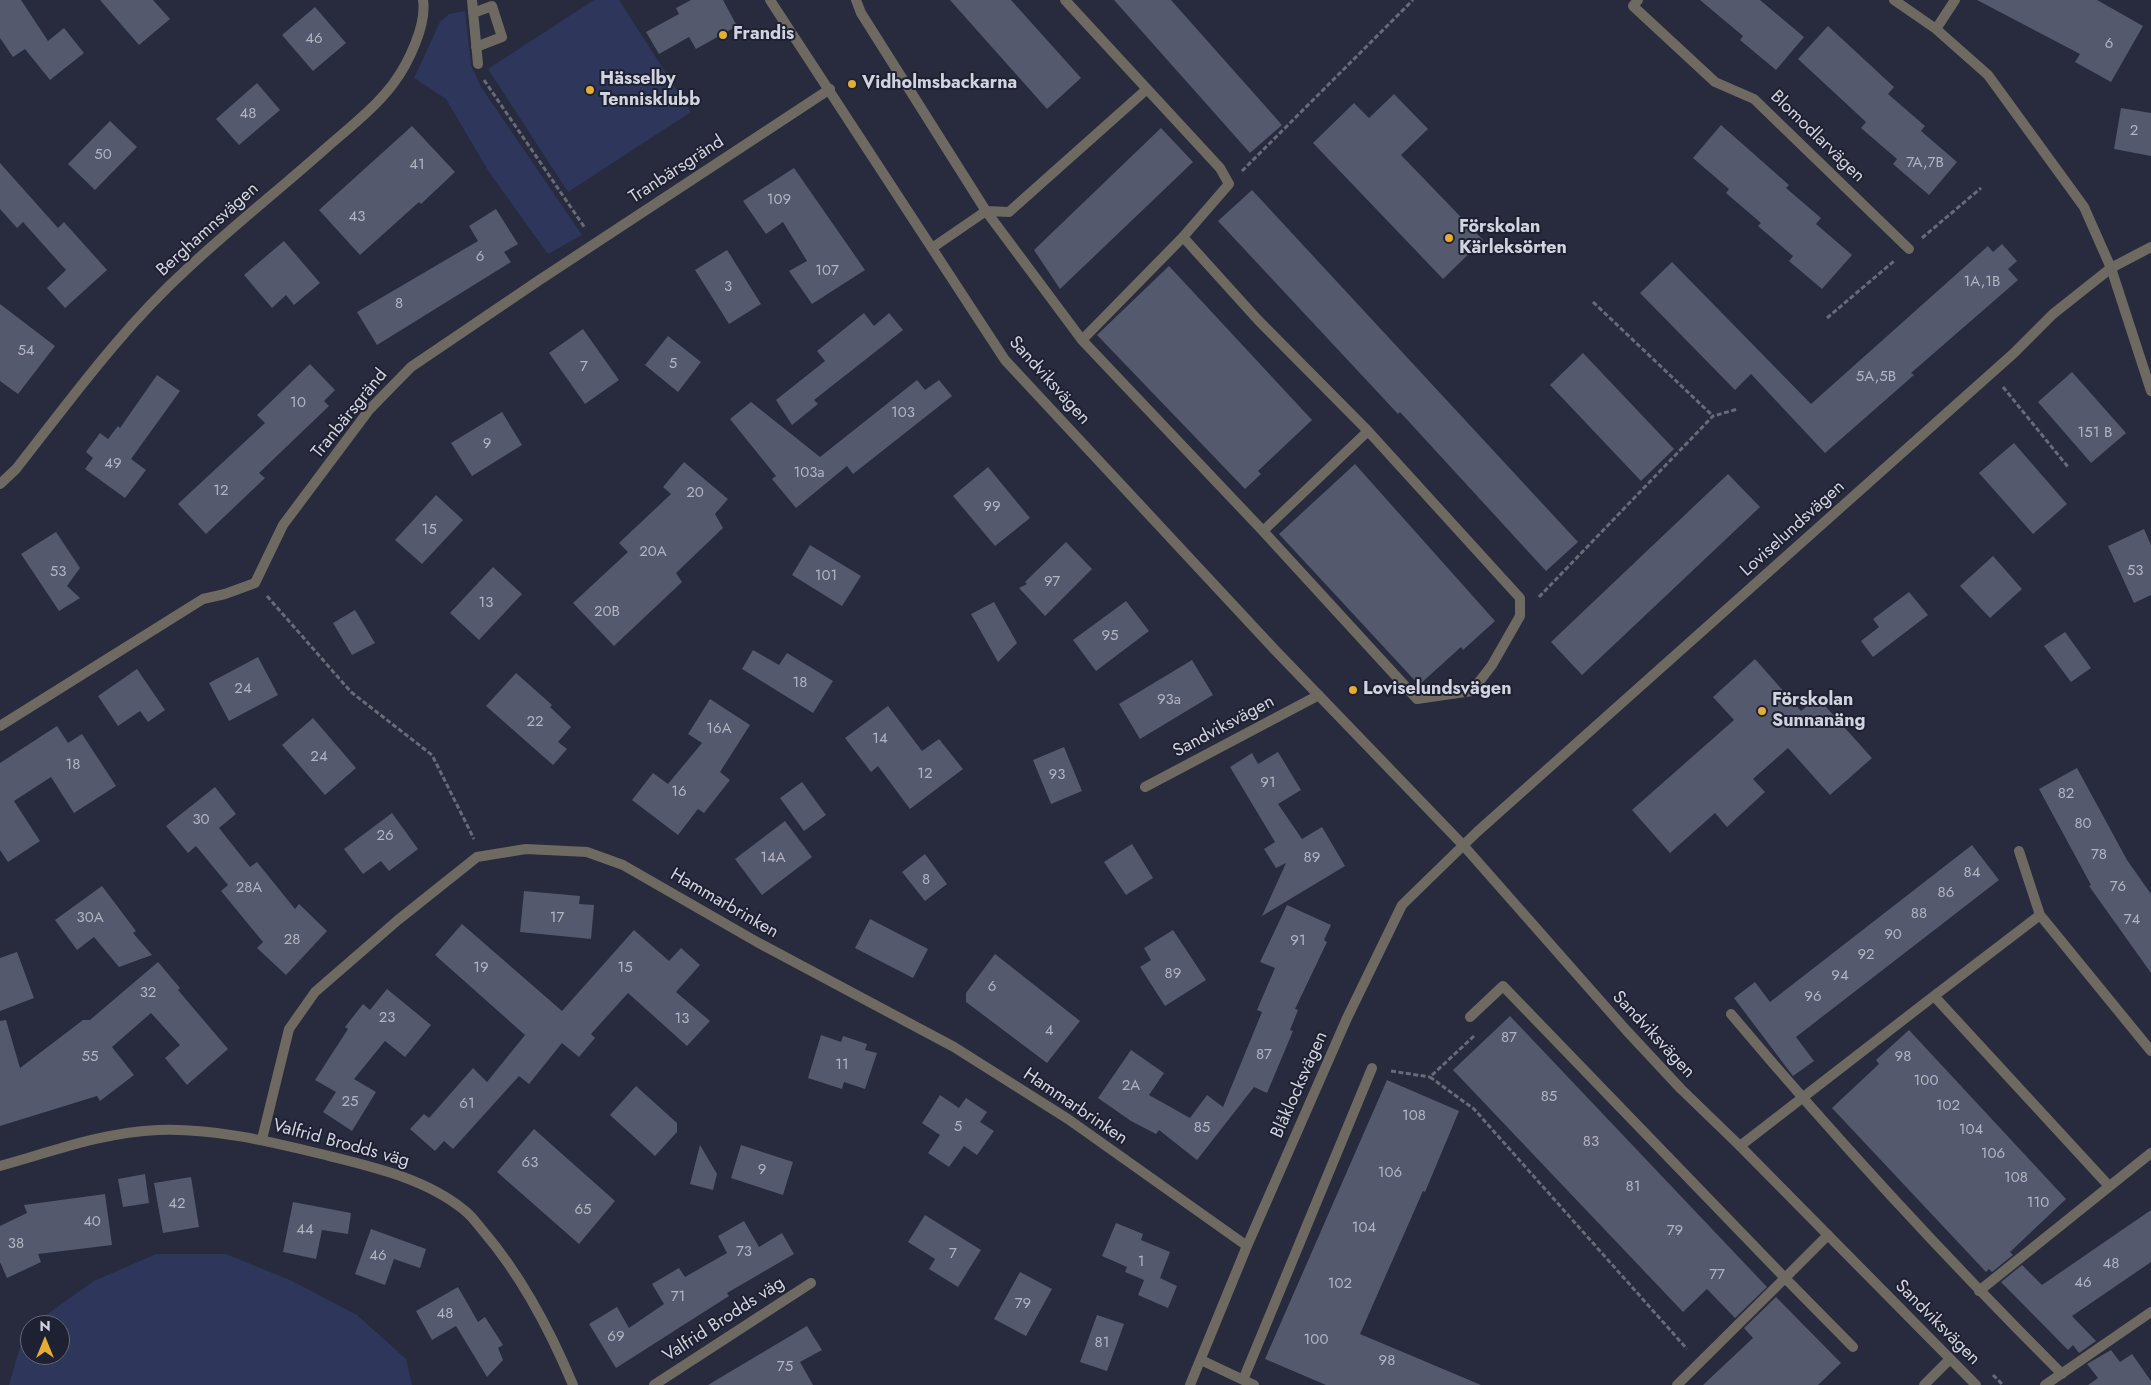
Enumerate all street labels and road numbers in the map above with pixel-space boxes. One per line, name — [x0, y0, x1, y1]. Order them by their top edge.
street label: Blomodlarvägen — [1765, 86, 1869, 188]
street label: Tranbärsgränd — [626, 131, 728, 209]
street label: Berghamnsvägen — [153, 179, 263, 281]
street label: Sandviksvägen — [1004, 332, 1094, 430]
street label: Tranbärsgränd — [307, 365, 393, 463]
street label: Loviselundsvägen — [1736, 477, 1850, 581]
street label: Sandviksvägen — [1170, 691, 1278, 763]
street label: Hammarbrinken — [666, 864, 782, 944]
street label: Sandviksvägen — [1607, 987, 1699, 1083]
street label: Blåklocksvägen — [1267, 1028, 1333, 1142]
street label: Hammarbrinken — [1019, 1064, 1131, 1150]
street label: Valfrid Brodds väg — [270, 1115, 412, 1173]
street label: Valfrid Brodds väg — [659, 1273, 789, 1367]
street label: Sandviksvägen — [1890, 1276, 1984, 1370]

